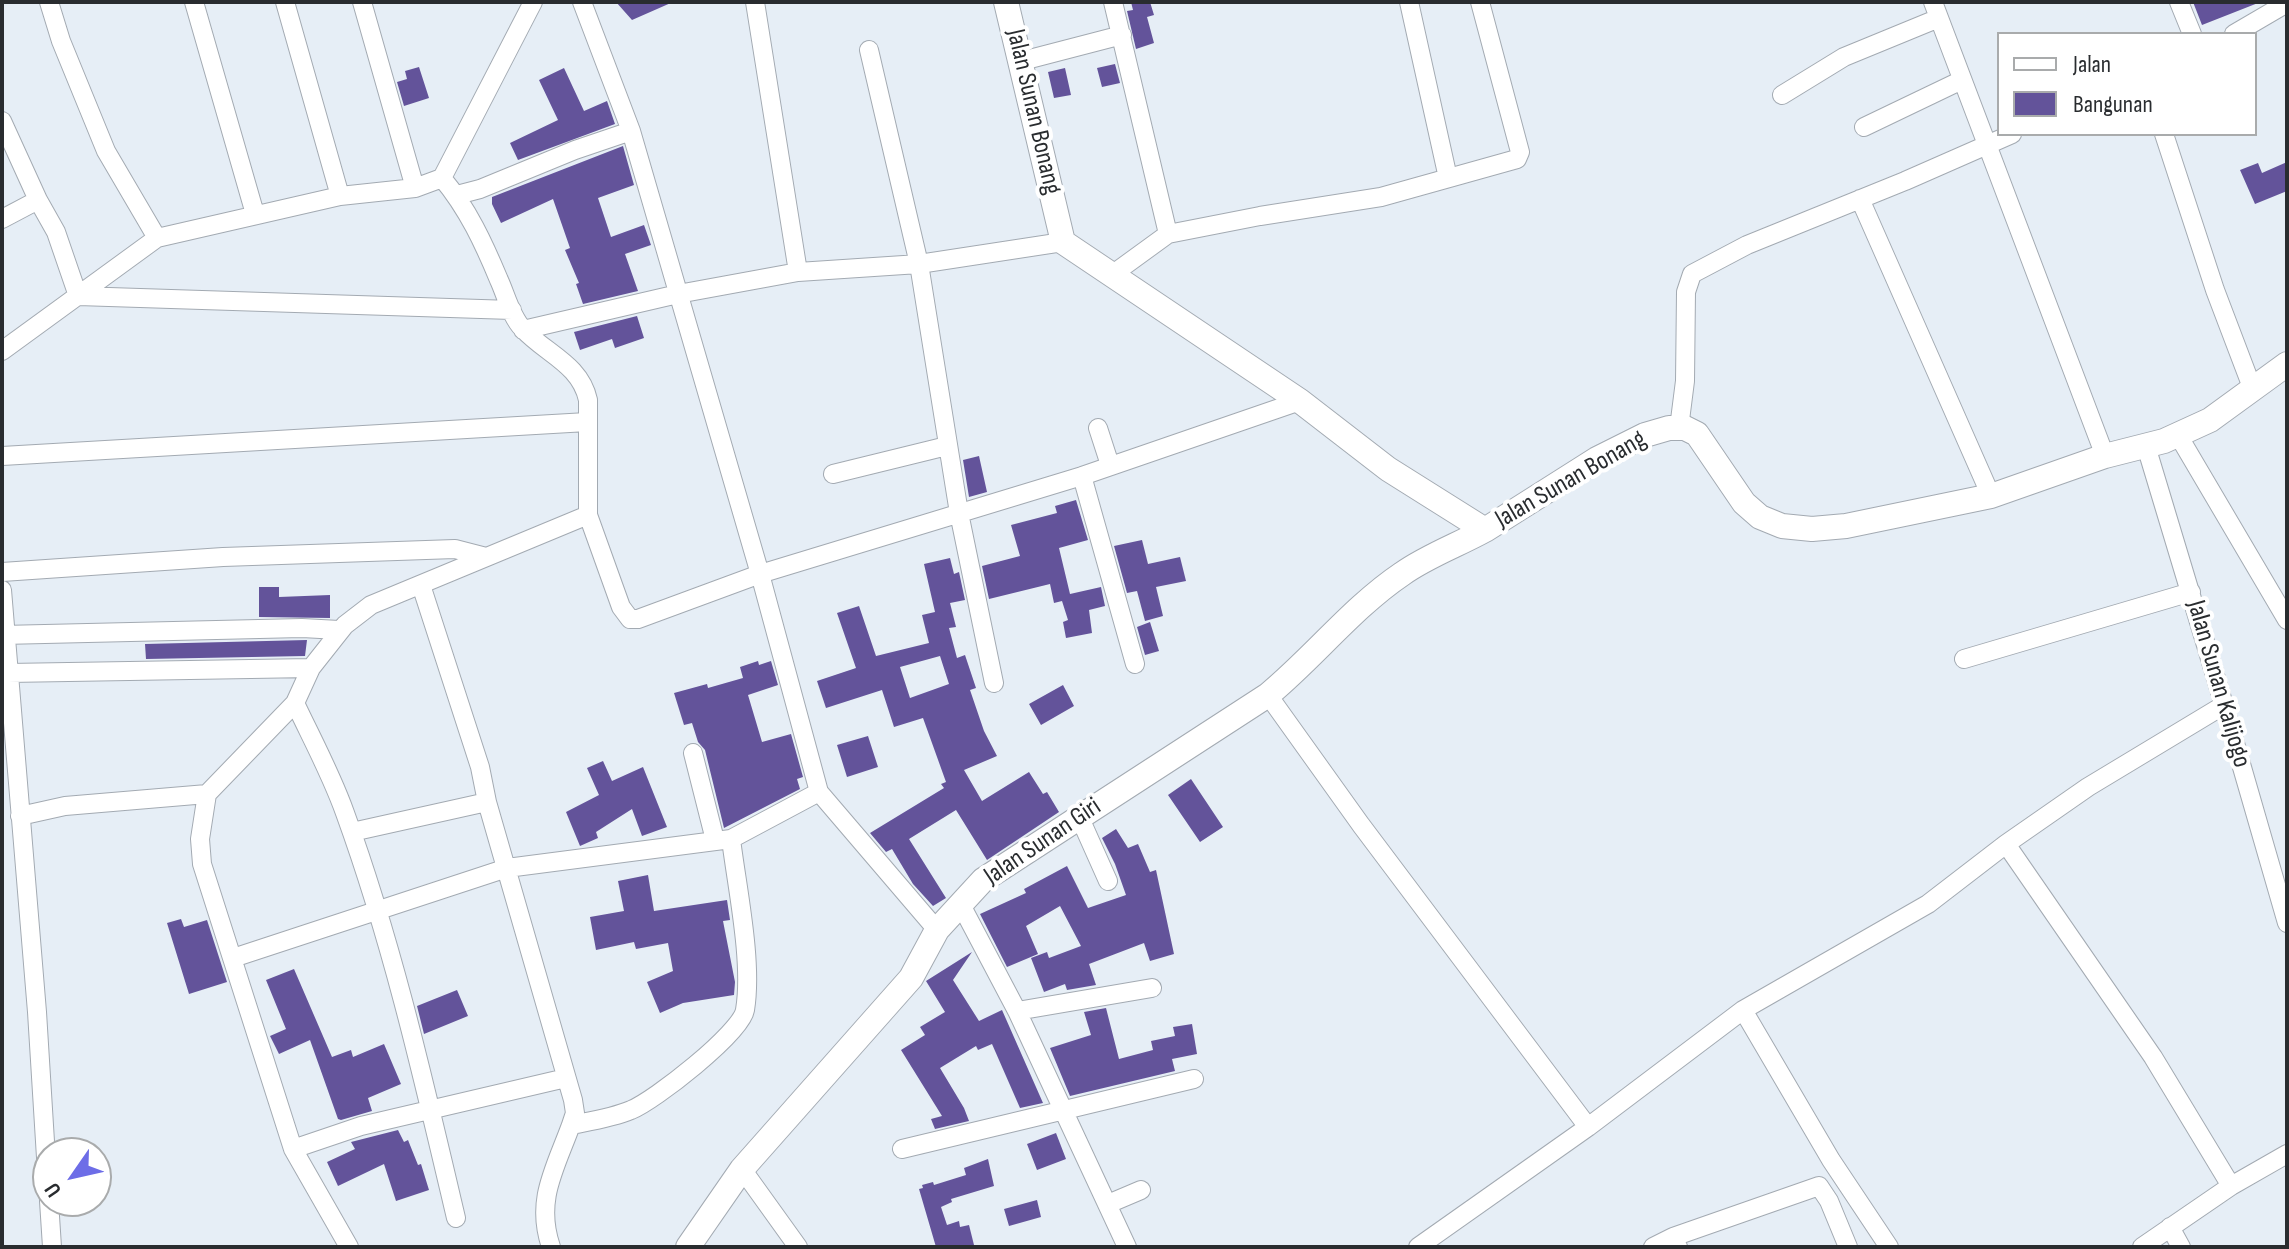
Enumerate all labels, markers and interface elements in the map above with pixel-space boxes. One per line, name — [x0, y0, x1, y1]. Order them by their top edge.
street label: Jalan Sunan Bonang — [999, 26, 1067, 198]
legend — [1997, 32, 2257, 136]
text: Jalan — [2073, 50, 2111, 79]
text: Bangunan — [2073, 90, 2153, 119]
street label: Jalan Sunan Bonang — [1490, 424, 1652, 536]
street label: Jalan Sunan Kalijogo — [2179, 597, 2257, 771]
street label: Jalan Sunan Giri — [979, 792, 1107, 892]
north arrow — [32, 1137, 112, 1217]
text: U — [39, 1177, 68, 1202]

